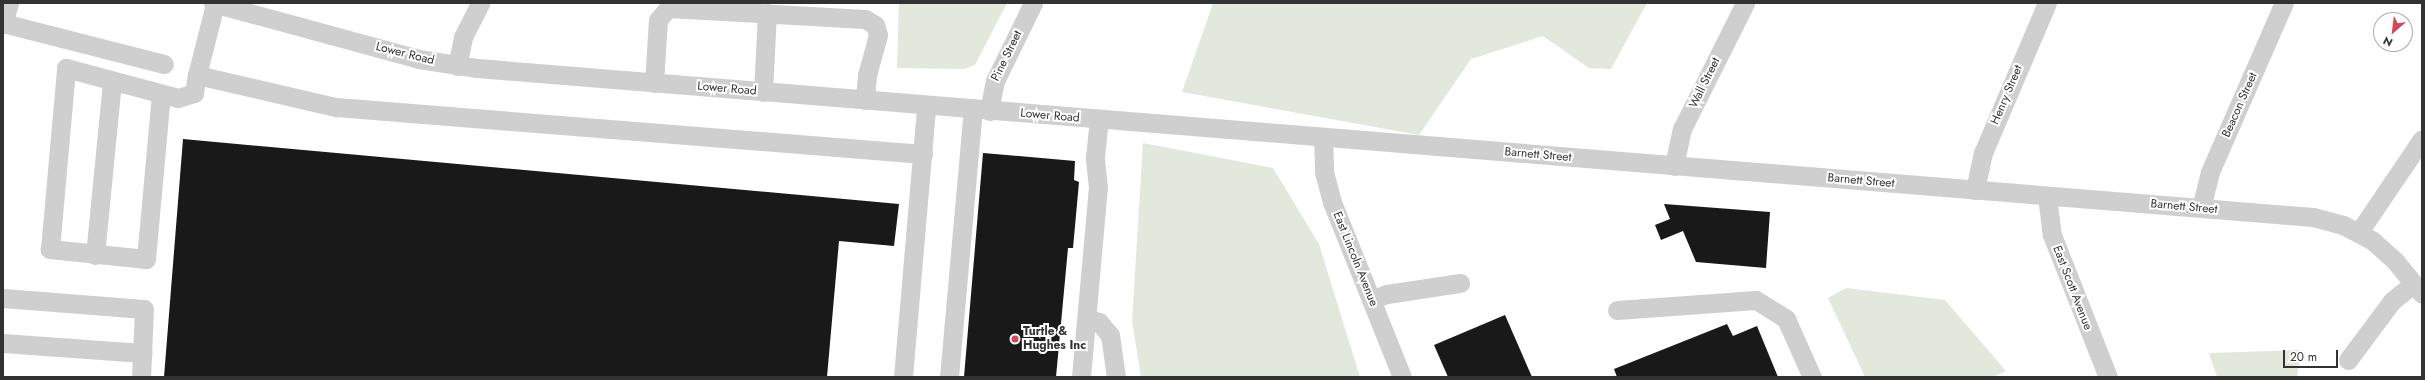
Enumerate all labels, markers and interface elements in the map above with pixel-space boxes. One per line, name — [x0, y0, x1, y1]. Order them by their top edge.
north arrow — [2373, 12, 2413, 52]
street label: Pine Street — [989, 28, 1025, 84]
text: N — [2380, 33, 2395, 51]
street label: Lower Road — [374, 40, 436, 68]
street label: Wall Street — [1687, 55, 1723, 111]
street label: Henry Street — [1988, 63, 2026, 127]
street label: Beacon Street — [2219, 70, 2261, 140]
street label: Lower Road — [697, 79, 757, 99]
street label: Lower Road — [1020, 106, 1080, 126]
street label: Barnett Street — [1504, 145, 1572, 165]
street label: Barnett Street — [1827, 171, 1895, 191]
street label: Barnett Street — [2150, 197, 2218, 217]
street label: East Lincoln Avenue — [1329, 210, 1381, 308]
street label: East Scott Avenue — [2049, 244, 2095, 332]
place label: Turtle & Hughes Inc — [1023, 325, 1086, 353]
marker: Turtle & Hughes Inc — [1010, 334, 1020, 344]
scale bar — [2285, 342, 2340, 368]
text: 20 m — [2290, 348, 2317, 366]

